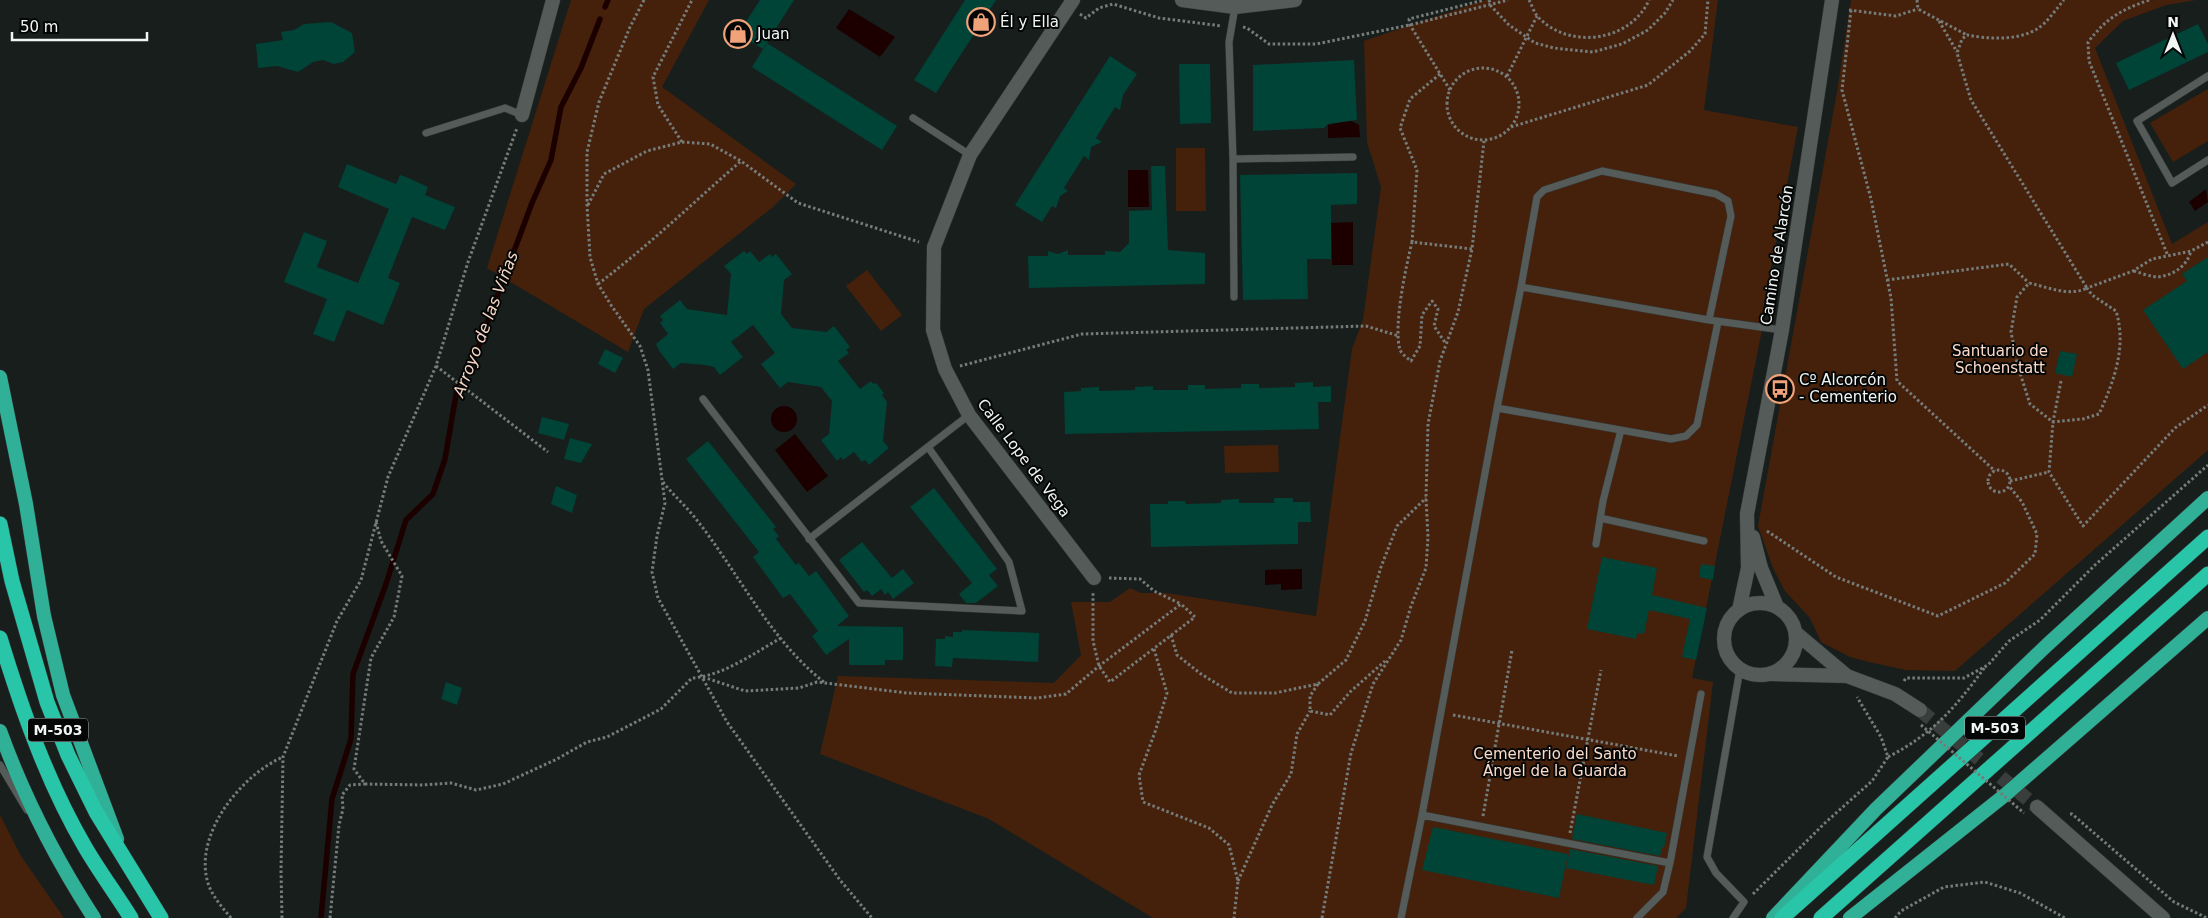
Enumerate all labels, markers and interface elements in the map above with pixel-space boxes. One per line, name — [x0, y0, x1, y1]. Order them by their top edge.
shop icon: Él y Ella — [966, 7, 996, 37]
scale bar — [12, 10, 148, 42]
north arrow — [2148, 10, 2198, 60]
place label: Él y Ella — [1000, 12, 1059, 31]
text: N — [2167, 14, 2179, 30]
text: 50 m — [20, 18, 58, 36]
shop icon: Juan — [723, 19, 753, 49]
place label: Juan — [756, 25, 790, 43]
street label: Camino de Alarcón — [1757, 184, 1797, 326]
water label: Arroyo de las Viñas — [449, 249, 522, 401]
park label: Santuario de Schoenstatt — [1952, 342, 2048, 377]
place label: Cº Alcorcón - Cementerio — [1799, 371, 1897, 406]
bus stop icon: Cº Alcorcón - Cementerio — [1765, 374, 1795, 404]
street label: Calle Lope de Vega — [974, 395, 1074, 521]
road number: M-503 — [1965, 716, 2025, 740]
road number: M-503 — [28, 718, 88, 742]
park label: Cementerio del Santo Ángel de la Guarda — [1473, 745, 1637, 780]

